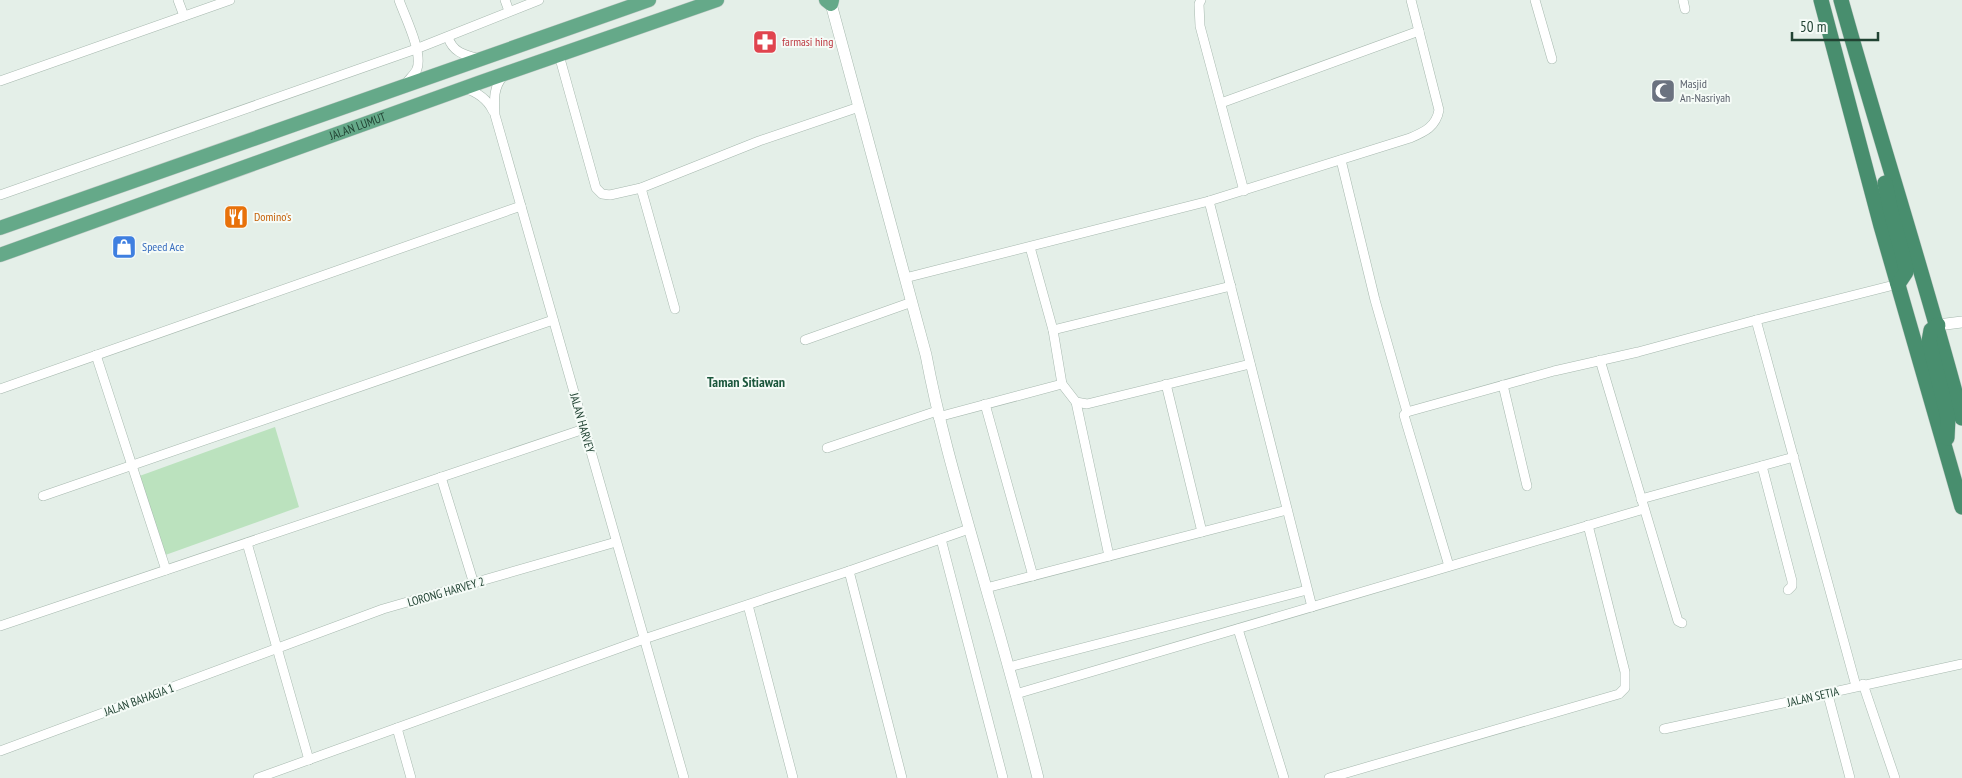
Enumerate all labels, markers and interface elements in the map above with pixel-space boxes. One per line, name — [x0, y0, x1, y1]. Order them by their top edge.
scale bar — [1792, 10, 1878, 42]
text: 50 m — [1800, 17, 1826, 36]
pharmacy icon: farmasi hing — [752, 29, 778, 55]
place label: farmasi hing — [782, 34, 833, 49]
place label: Masjid An-Nasriyah — [1680, 76, 1730, 105]
mosque icon: Masjid An-Nasriyah — [1650, 78, 1676, 104]
street label: JALAN LUMUT — [326, 109, 388, 143]
restaurant icon: Domino's — [223, 204, 249, 230]
place label: Domino's — [254, 209, 291, 224]
shop icon: Speed Ace — [111, 234, 137, 260]
place label: Speed Ace — [142, 239, 184, 254]
district label: Taman Sitiawan — [707, 373, 785, 391]
street label: JALAN HARVEY — [566, 390, 598, 455]
street label: LORONG HARVEY 2 — [406, 573, 486, 610]
street label: JALAN BAHAGIA 1 — [101, 680, 176, 719]
street label: JALAN SETIA — [1785, 683, 1840, 710]

